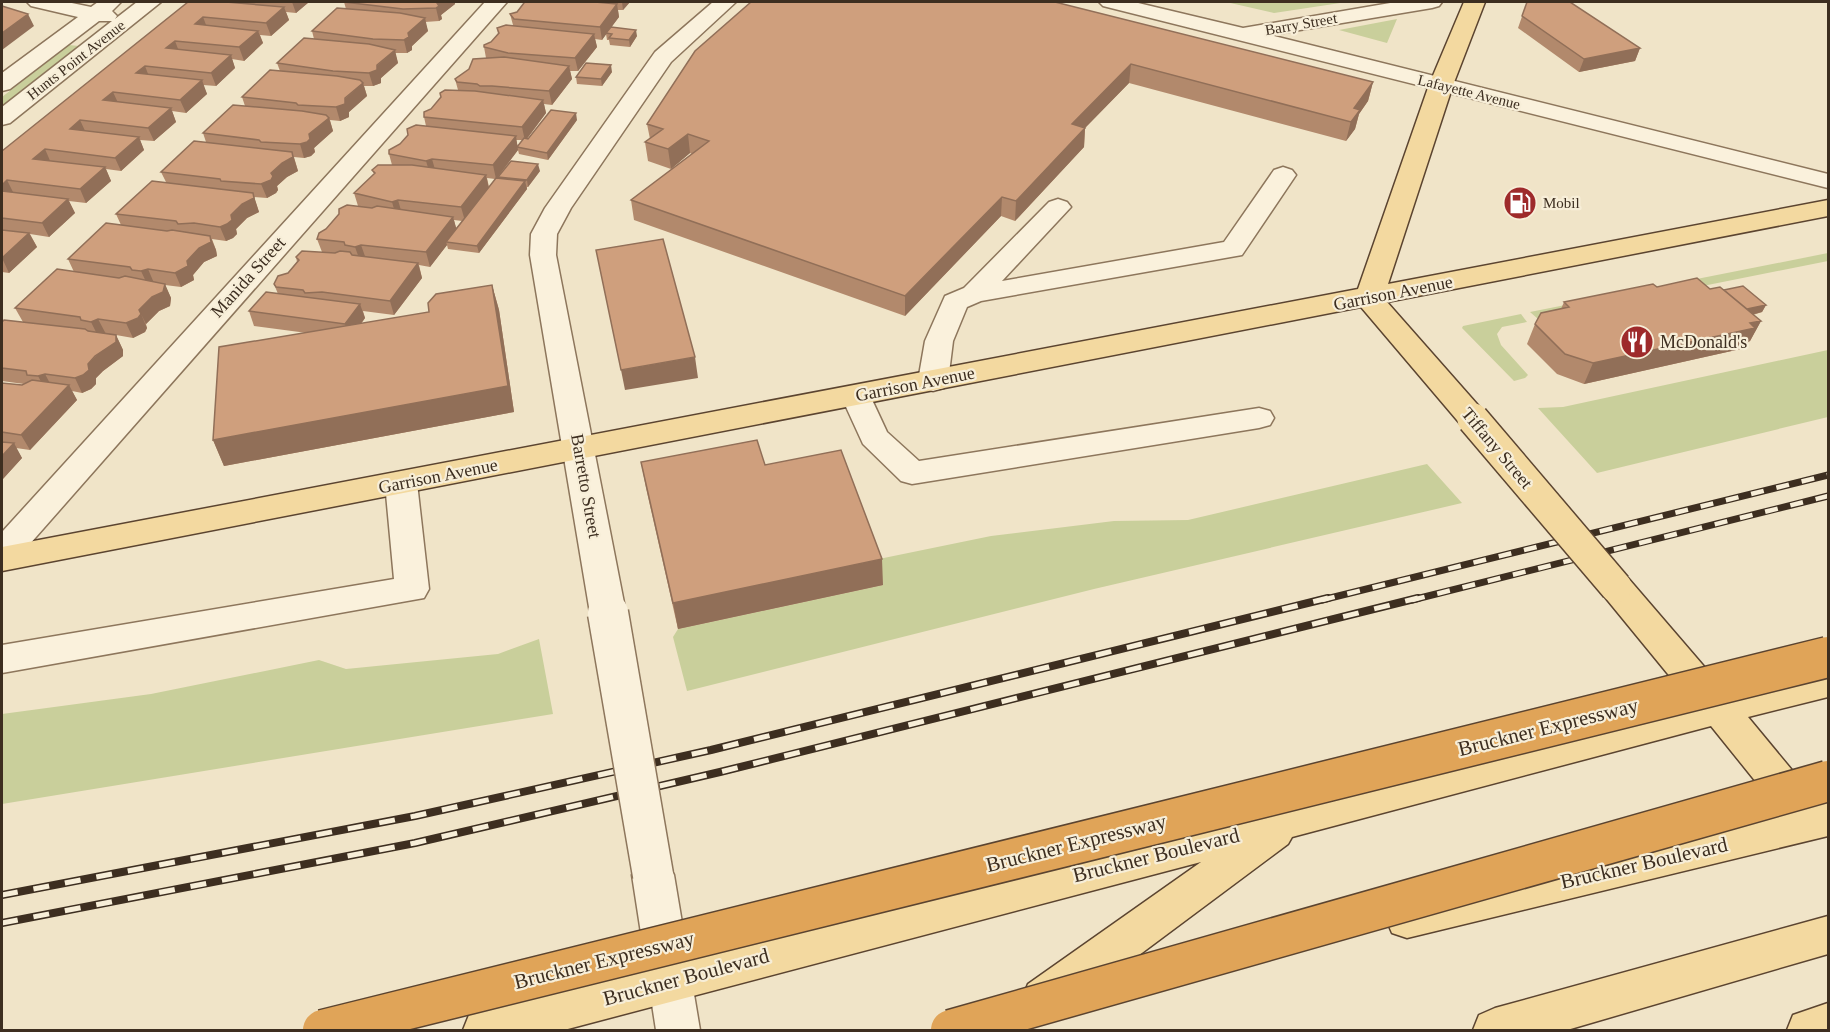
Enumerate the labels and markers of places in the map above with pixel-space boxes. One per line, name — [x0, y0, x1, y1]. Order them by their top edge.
fuel station icon: Mobil — [1502, 185, 1538, 221]
place label: Mobil — [1543, 195, 1580, 211]
restaurant icon: McDonald's — [1619, 324, 1655, 360]
place label: McDonald's — [1660, 332, 1747, 352]

